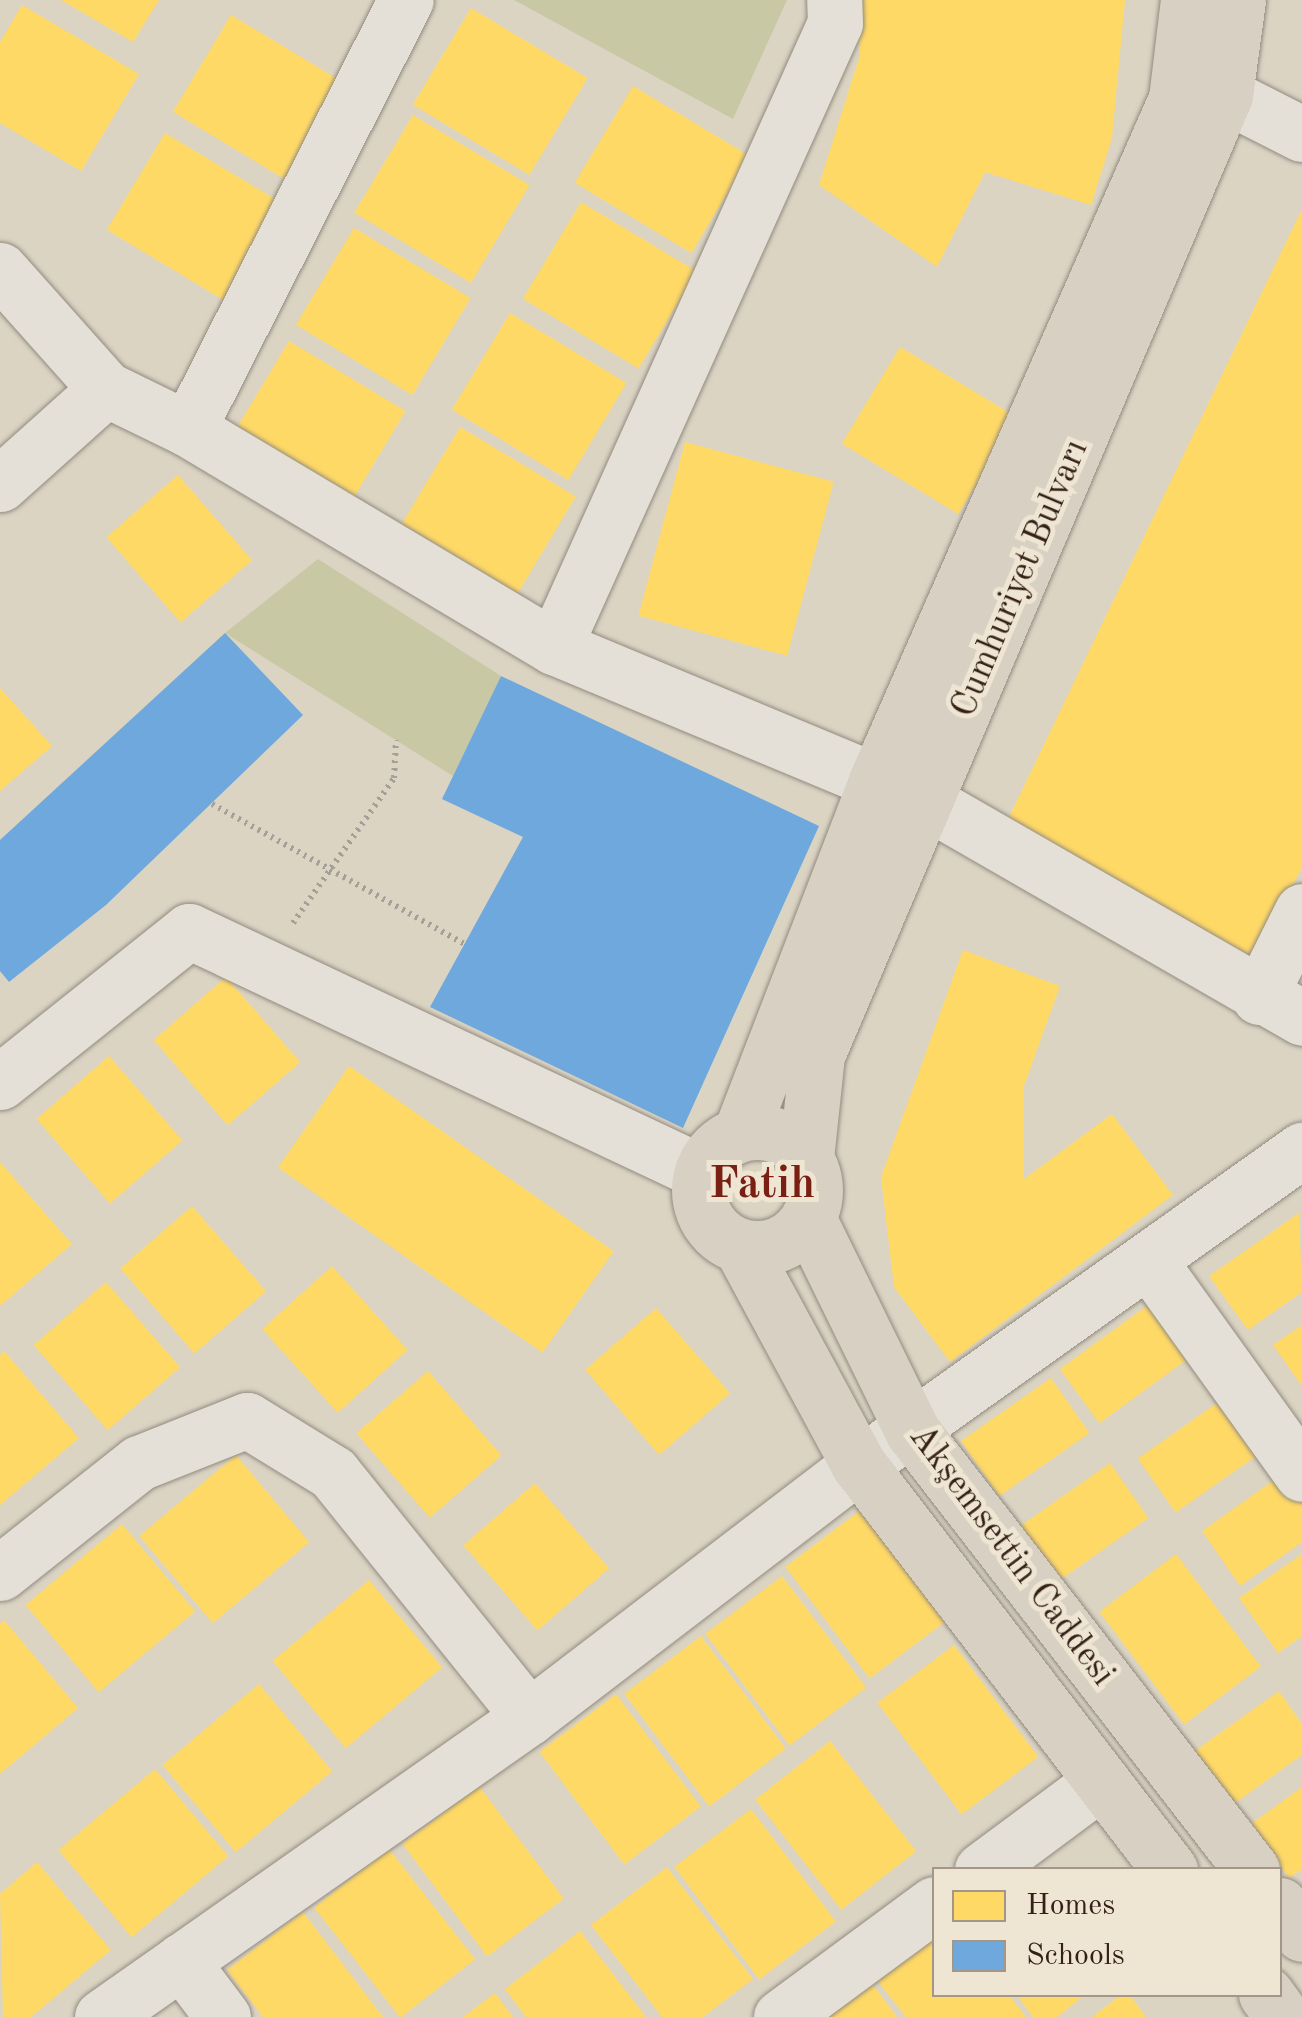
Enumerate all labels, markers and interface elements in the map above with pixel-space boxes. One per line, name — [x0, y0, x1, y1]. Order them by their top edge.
street label: Cumhuriyet Bulvarı — [944, 434, 1098, 724]
district label: Fatih — [709, 1159, 815, 1213]
street label: Akşemsettin Caddesi — [899, 1417, 1123, 1695]
legend — [932, 1867, 1282, 1997]
text: Homes — [1026, 1891, 1115, 1921]
text: Schools — [1026, 1941, 1125, 1971]

